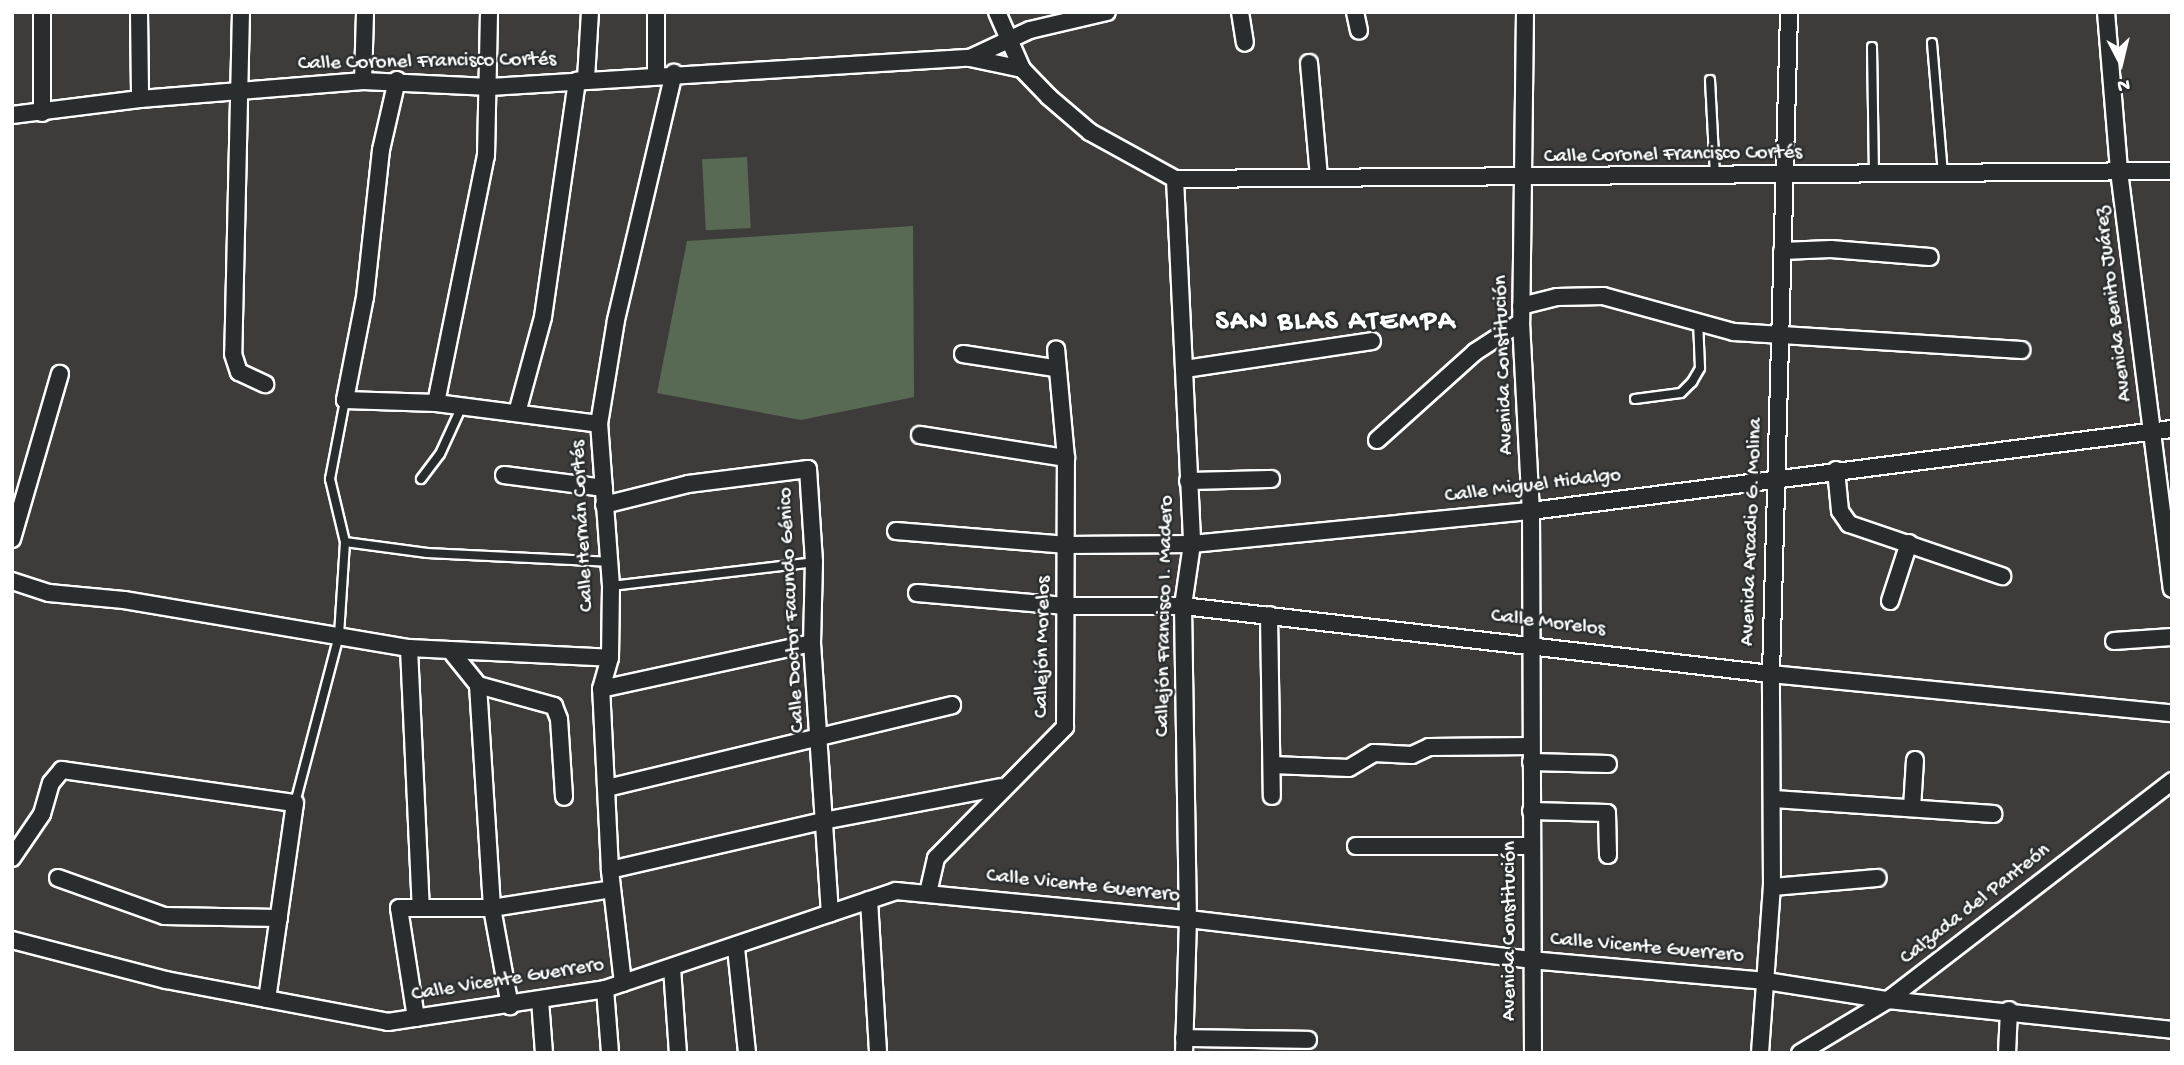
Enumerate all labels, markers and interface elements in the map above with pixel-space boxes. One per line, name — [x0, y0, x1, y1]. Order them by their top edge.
north arrow — [2086, 28, 2156, 98]
street label: Calle Coronel Francisco Cortés — [298, 48, 556, 78]
text: N — [2116, 72, 2131, 97]
street label: Calle Coronel Francisco Cortés — [1544, 141, 1802, 171]
street label: Avenida Benito Juárez — [2091, 205, 2139, 403]
street label: Avenida Constitución — [1489, 275, 1521, 455]
district label: SAN BLAS ATEMPA — [1217, 306, 1455, 340]
street label: Avenida Arcadio G. Molina — [1736, 417, 1770, 647]
street label: Calle Hernán Cortés — [567, 440, 601, 612]
street label: Calle Miguel Hidalgo — [1443, 464, 1623, 510]
street label: Calle Doctor Facundo Génico — [774, 487, 812, 733]
street label: Callejón Francisco I. Madero — [1151, 495, 1181, 737]
street label: Callejón Morelos — [1030, 576, 1058, 718]
street label: Calle Morelos — [1489, 604, 1607, 644]
street label: Calzada del Panteón — [1896, 839, 2056, 971]
street label: Avenida Constitución — [1498, 841, 1524, 1021]
street label: Calle Vicente Guerrero — [985, 864, 1181, 910]
street label: Calle Vicente Guerrero — [1549, 928, 1745, 970]
street label: Calle Vicente Guerrero — [410, 953, 606, 1009]

